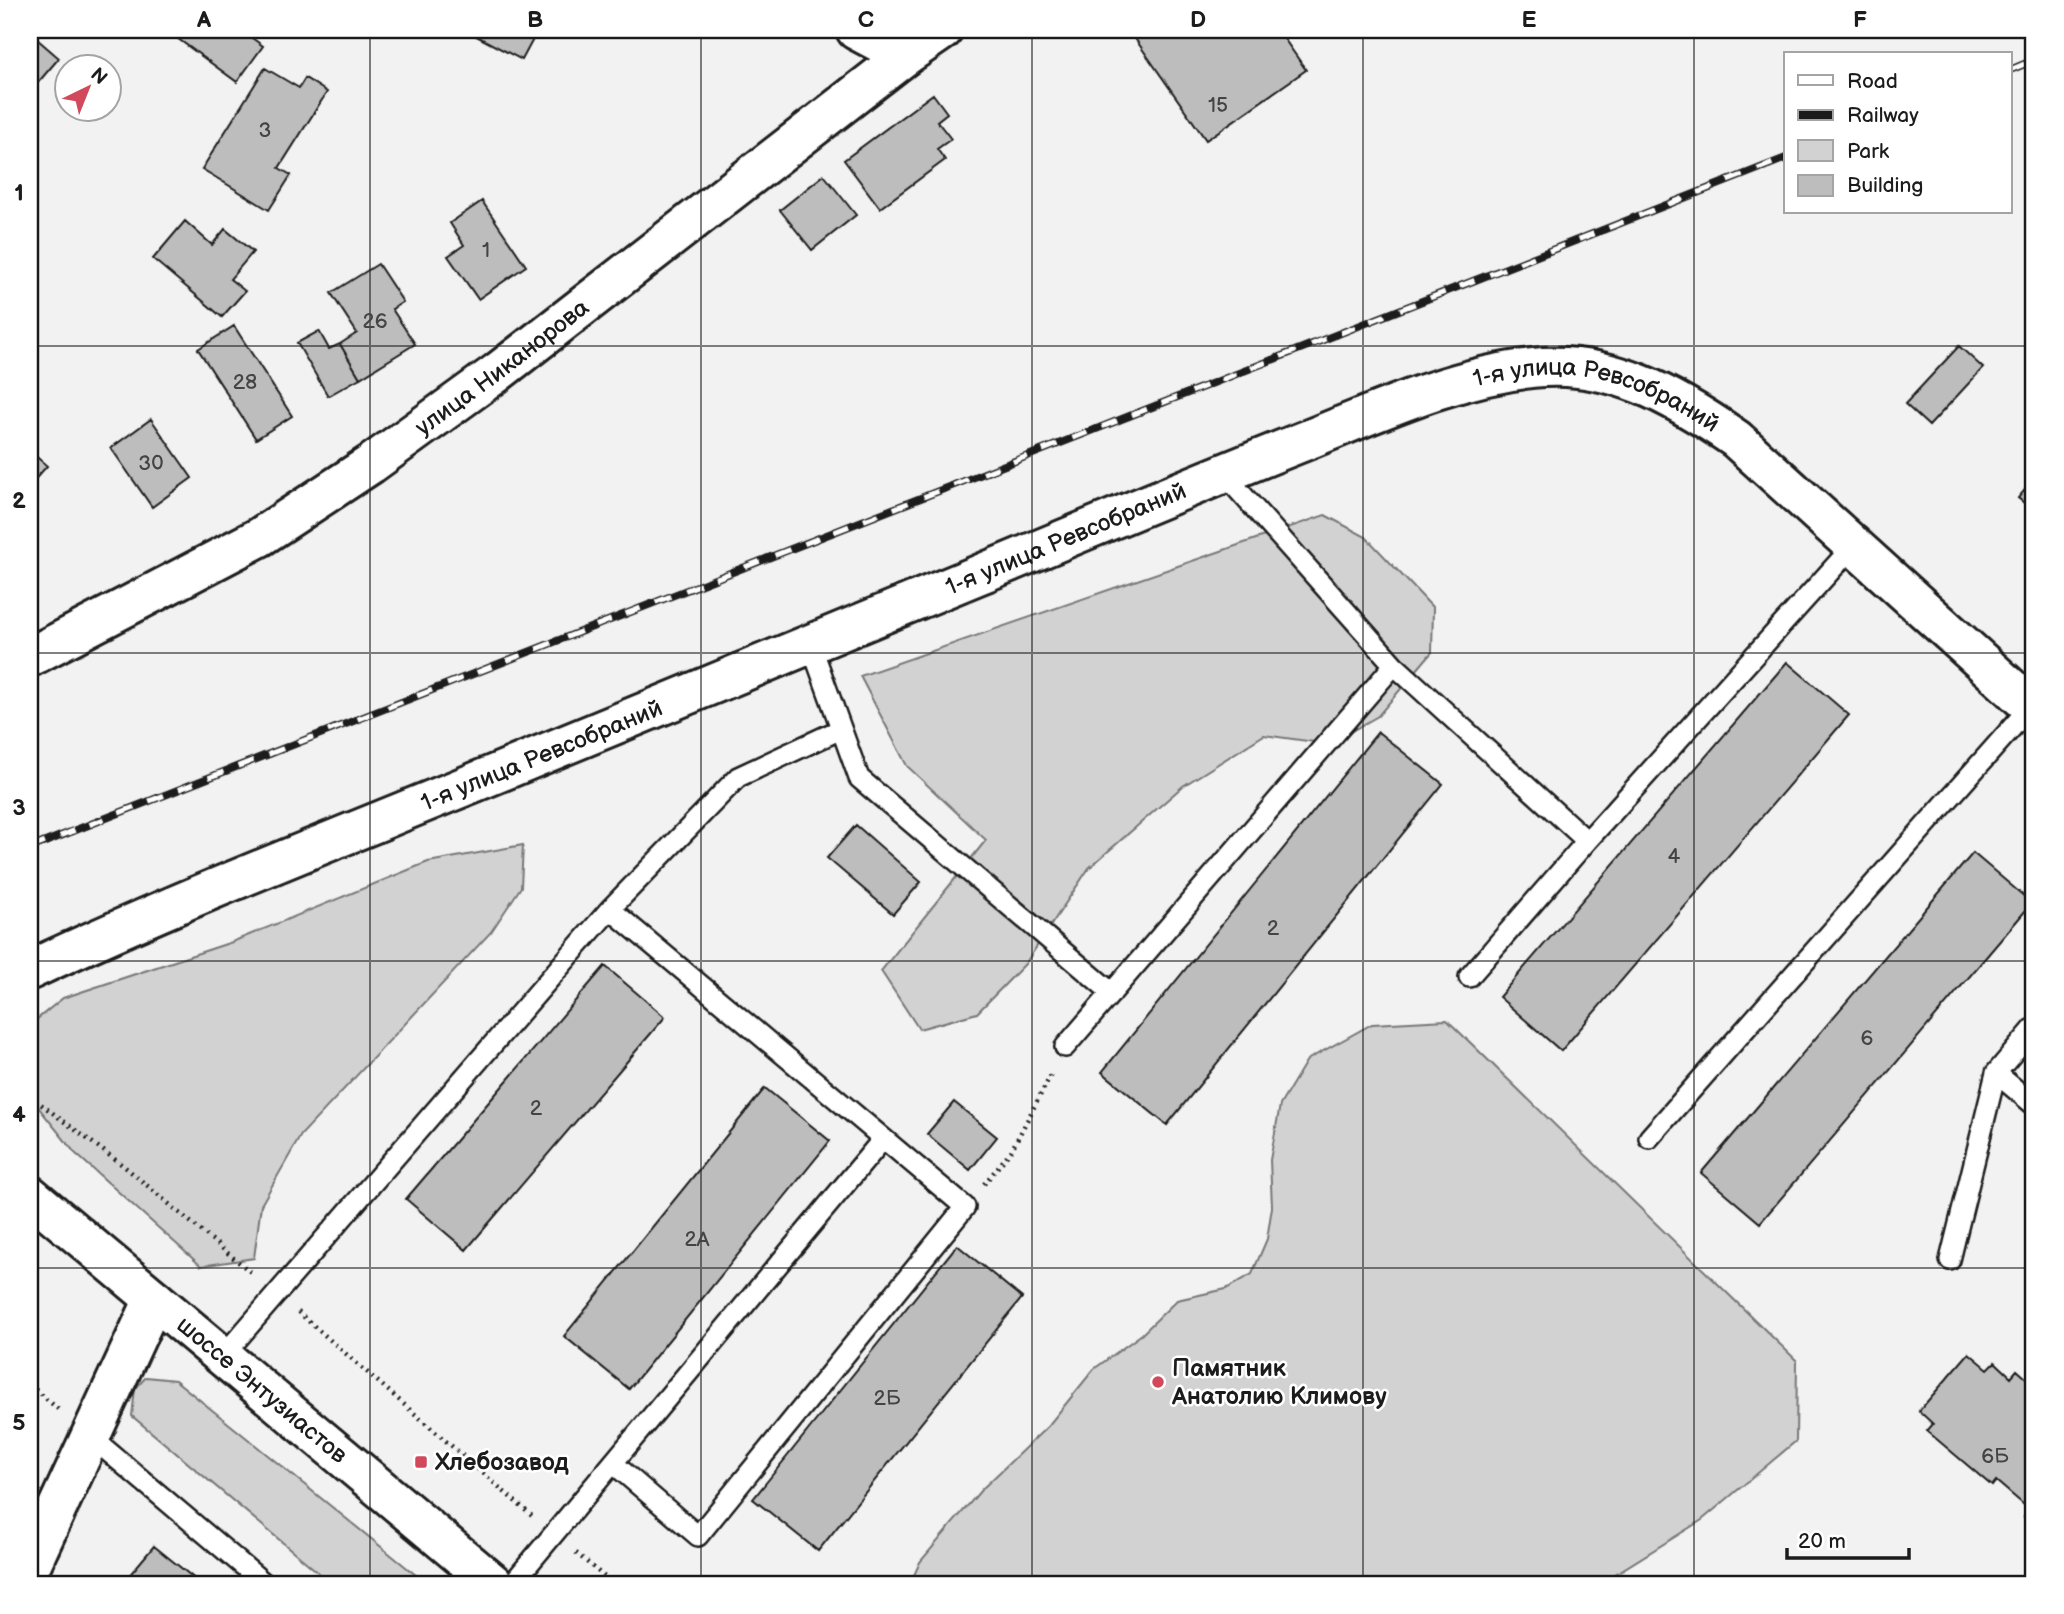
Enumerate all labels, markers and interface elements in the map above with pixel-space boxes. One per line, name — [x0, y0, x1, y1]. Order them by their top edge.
text: A — [196, 6, 212, 34]
text: B — [527, 6, 543, 34]
text: C — [858, 6, 874, 34]
text: D — [1190, 6, 1206, 34]
text: E — [1522, 6, 1537, 34]
text: F — [1853, 6, 1867, 34]
north arrow — [52, 52, 122, 122]
legend — [1784, 52, 2011, 214]
text: N — [86, 63, 112, 90]
text: Road — [1847, 69, 1898, 94]
house number: 15 — [1208, 93, 1228, 118]
text: Railway — [1847, 103, 1919, 128]
house number: 3 — [259, 118, 271, 143]
text: Park — [1847, 139, 1890, 164]
text: Building — [1847, 173, 1923, 198]
text: 1 — [14, 179, 24, 207]
house number: 1 — [482, 238, 490, 263]
street label: улица Никанорова — [410, 293, 595, 442]
house number: 26 — [362, 309, 388, 334]
street label: 1-я улица Ревсобраний — [1470, 353, 1725, 439]
house number: 28 — [233, 370, 257, 395]
house number: 30 — [138, 451, 164, 476]
street label: 1-я улица Ревсобраний — [941, 476, 1190, 602]
text: 2 — [12, 487, 26, 515]
street label: 1-я улица Ревсобраний — [417, 694, 667, 818]
text: 3 — [12, 794, 26, 822]
house number: 4 — [1668, 844, 1681, 869]
house number: 2 — [1267, 916, 1280, 941]
house number: 6 — [1861, 1026, 1874, 1051]
house number: 2 — [530, 1096, 543, 1121]
text: 4 — [12, 1101, 26, 1129]
house number: 2А — [684, 1227, 710, 1252]
street label: шоссе Энтузиастов — [171, 1310, 353, 1470]
place label: Памятник Анатолию Климову — [1171, 1354, 1387, 1411]
marker: Памятник Анатолию Климову — [1150, 1374, 1166, 1390]
house number: 2Б — [874, 1386, 901, 1411]
text: 5 — [12, 1409, 26, 1437]
house number: 6Б — [1981, 1444, 2009, 1469]
place label: Хлебозавод — [434, 1448, 569, 1477]
marker: Хлебозавод — [413, 1454, 429, 1470]
scale bar — [1787, 1516, 1910, 1560]
text: 20 m — [1798, 1529, 1846, 1554]

